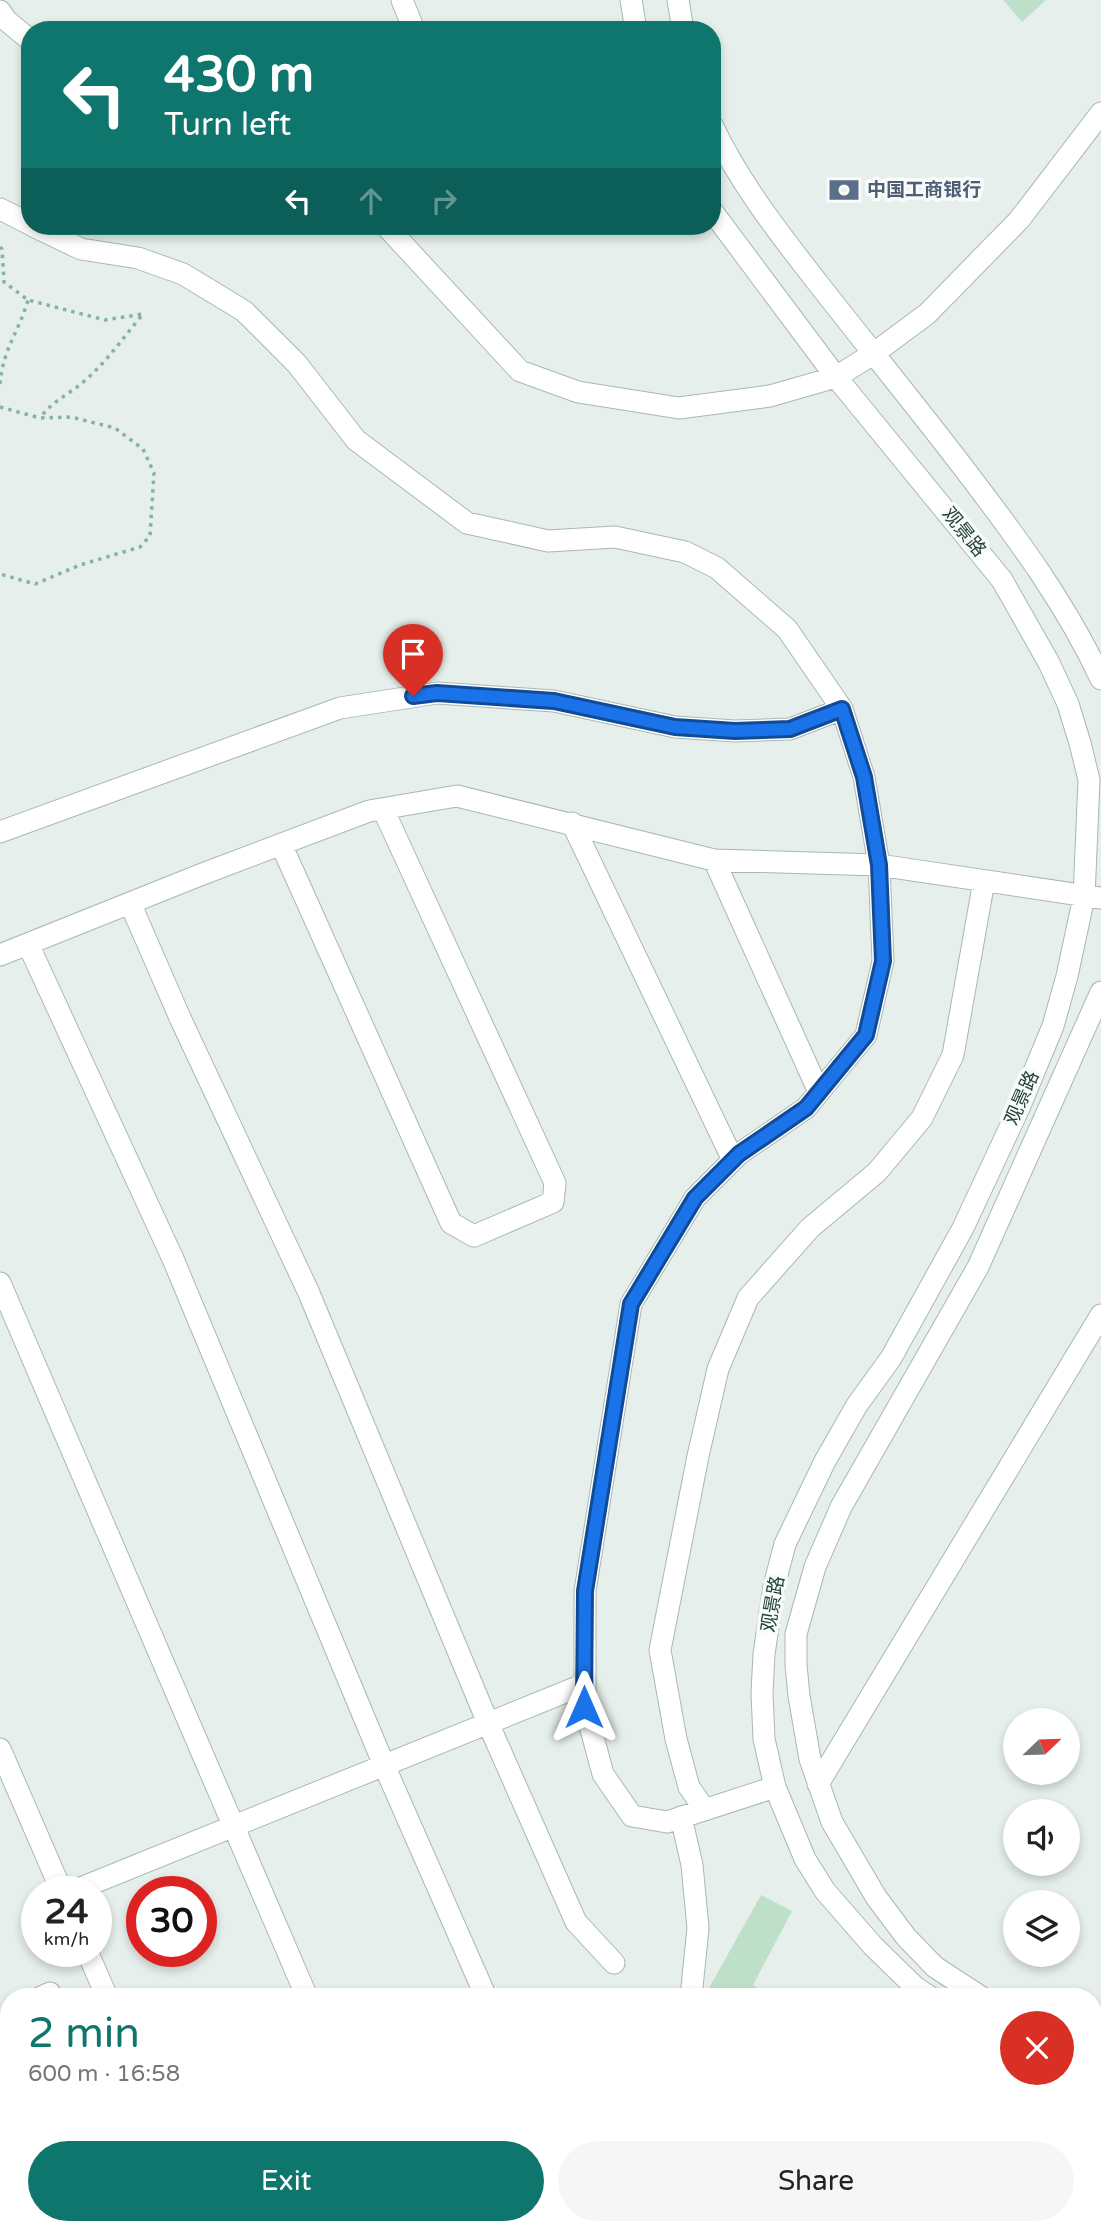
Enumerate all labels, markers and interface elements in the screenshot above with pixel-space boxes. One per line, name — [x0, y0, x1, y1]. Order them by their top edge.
text: 430 m — [164, 46, 314, 105]
icon: left — [49, 49, 140, 140]
text: Turn left — [164, 106, 291, 144]
bank icon: 中国工商银行 — [827, 173, 861, 207]
place label: 中国工商银行 — [867, 179, 981, 201]
icon: left — [279, 182, 317, 220]
icon: ahead — [352, 182, 390, 220]
icon: right — [425, 182, 463, 220]
street label: 观景路 — [938, 503, 990, 561]
pin — [383, 624, 443, 696]
icon: arrive — [394, 635, 432, 673]
street label: 观景路 — [1000, 1067, 1044, 1129]
street label: 观景路 — [757, 1574, 789, 1634]
position arrow — [547, 1670, 621, 1744]
north arrow — [1003, 1708, 1080, 1785]
map controls — [1003, 1708, 1080, 1967]
button: sound — [1003, 1799, 1080, 1876]
speed limit sign: 30 — [126, 1876, 217, 1967]
button: layers — [1003, 1890, 1080, 1967]
text: 24 — [45, 1891, 88, 1933]
text: km/h — [44, 1928, 89, 1950]
text: 2 min — [28, 2008, 140, 2059]
button: close — [1000, 2011, 1074, 2085]
text: 600 m · 16:58 — [28, 2060, 180, 2088]
button: Exit — [28, 2141, 544, 2221]
button: Share — [558, 2141, 1074, 2221]

